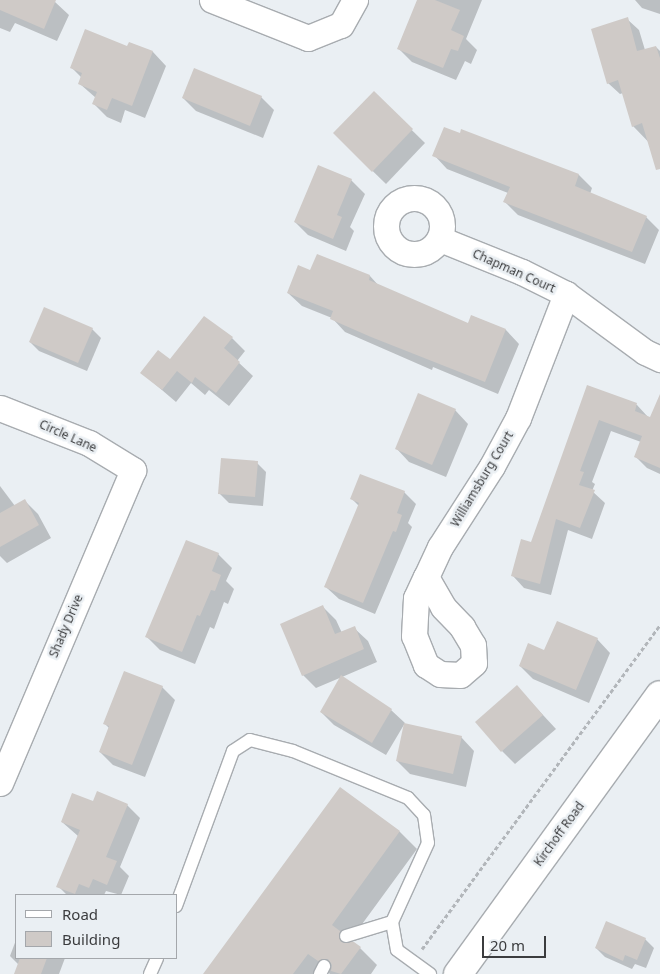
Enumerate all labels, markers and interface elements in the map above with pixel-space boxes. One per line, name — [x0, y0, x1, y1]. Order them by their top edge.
street label: Chapman Court — [470, 246, 558, 296]
street label: Circle Lane — [37, 417, 99, 455]
street label: Williamsburg Court — [448, 429, 516, 529]
street label: Shady Drive — [46, 592, 86, 660]
street label: Kirchoff Road — [531, 799, 587, 869]
legend — [15, 894, 178, 959]
text: Road — [62, 904, 98, 924]
scale bar — [485, 926, 549, 958]
text: Building — [62, 929, 120, 949]
text: 20 m — [490, 935, 525, 955]

